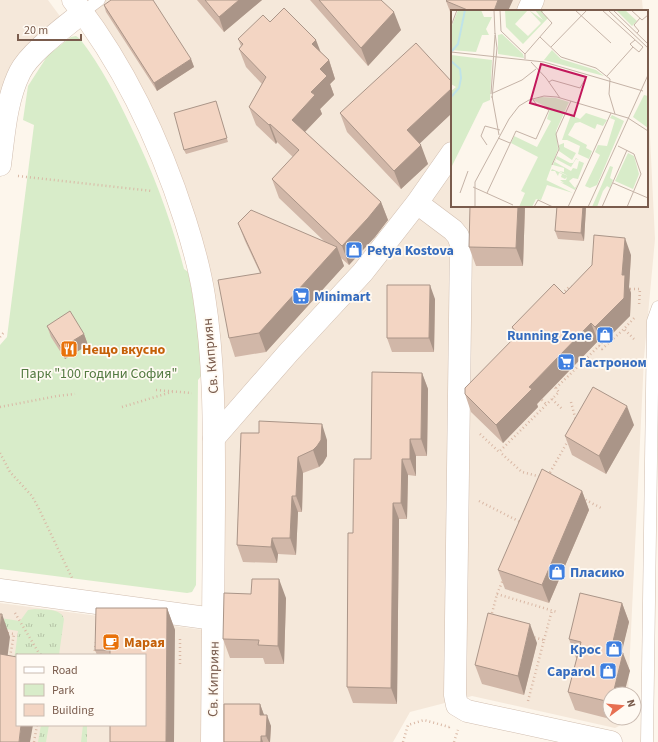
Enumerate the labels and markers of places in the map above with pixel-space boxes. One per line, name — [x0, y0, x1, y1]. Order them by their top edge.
shop icon: Petya Kostova — [344, 240, 364, 260]
place label: Petya Kostova — [367, 241, 454, 261]
supermarket icon: Minimart — [291, 286, 311, 306]
place label: Minimart — [314, 287, 371, 307]
shop icon: Running Zone — [595, 325, 615, 345]
place label: Running Zone — [507, 326, 592, 346]
restaurant icon: Нещо вкусно — [59, 339, 79, 359]
place label: Нещо вкусно — [82, 340, 166, 360]
supermarket icon: Гастроном — [556, 352, 576, 372]
place label: Гастроном — [579, 353, 647, 373]
shop icon: Пласико — [547, 562, 567, 582]
place label: Пласико — [570, 563, 625, 583]
cafe icon: Марая — [101, 632, 121, 652]
place label: Марая — [124, 633, 165, 653]
shop icon: Крос — [604, 639, 624, 659]
place label: Крос — [570, 640, 601, 660]
shop icon: Caparol — [598, 661, 618, 681]
place label: Caparol — [547, 662, 595, 682]

